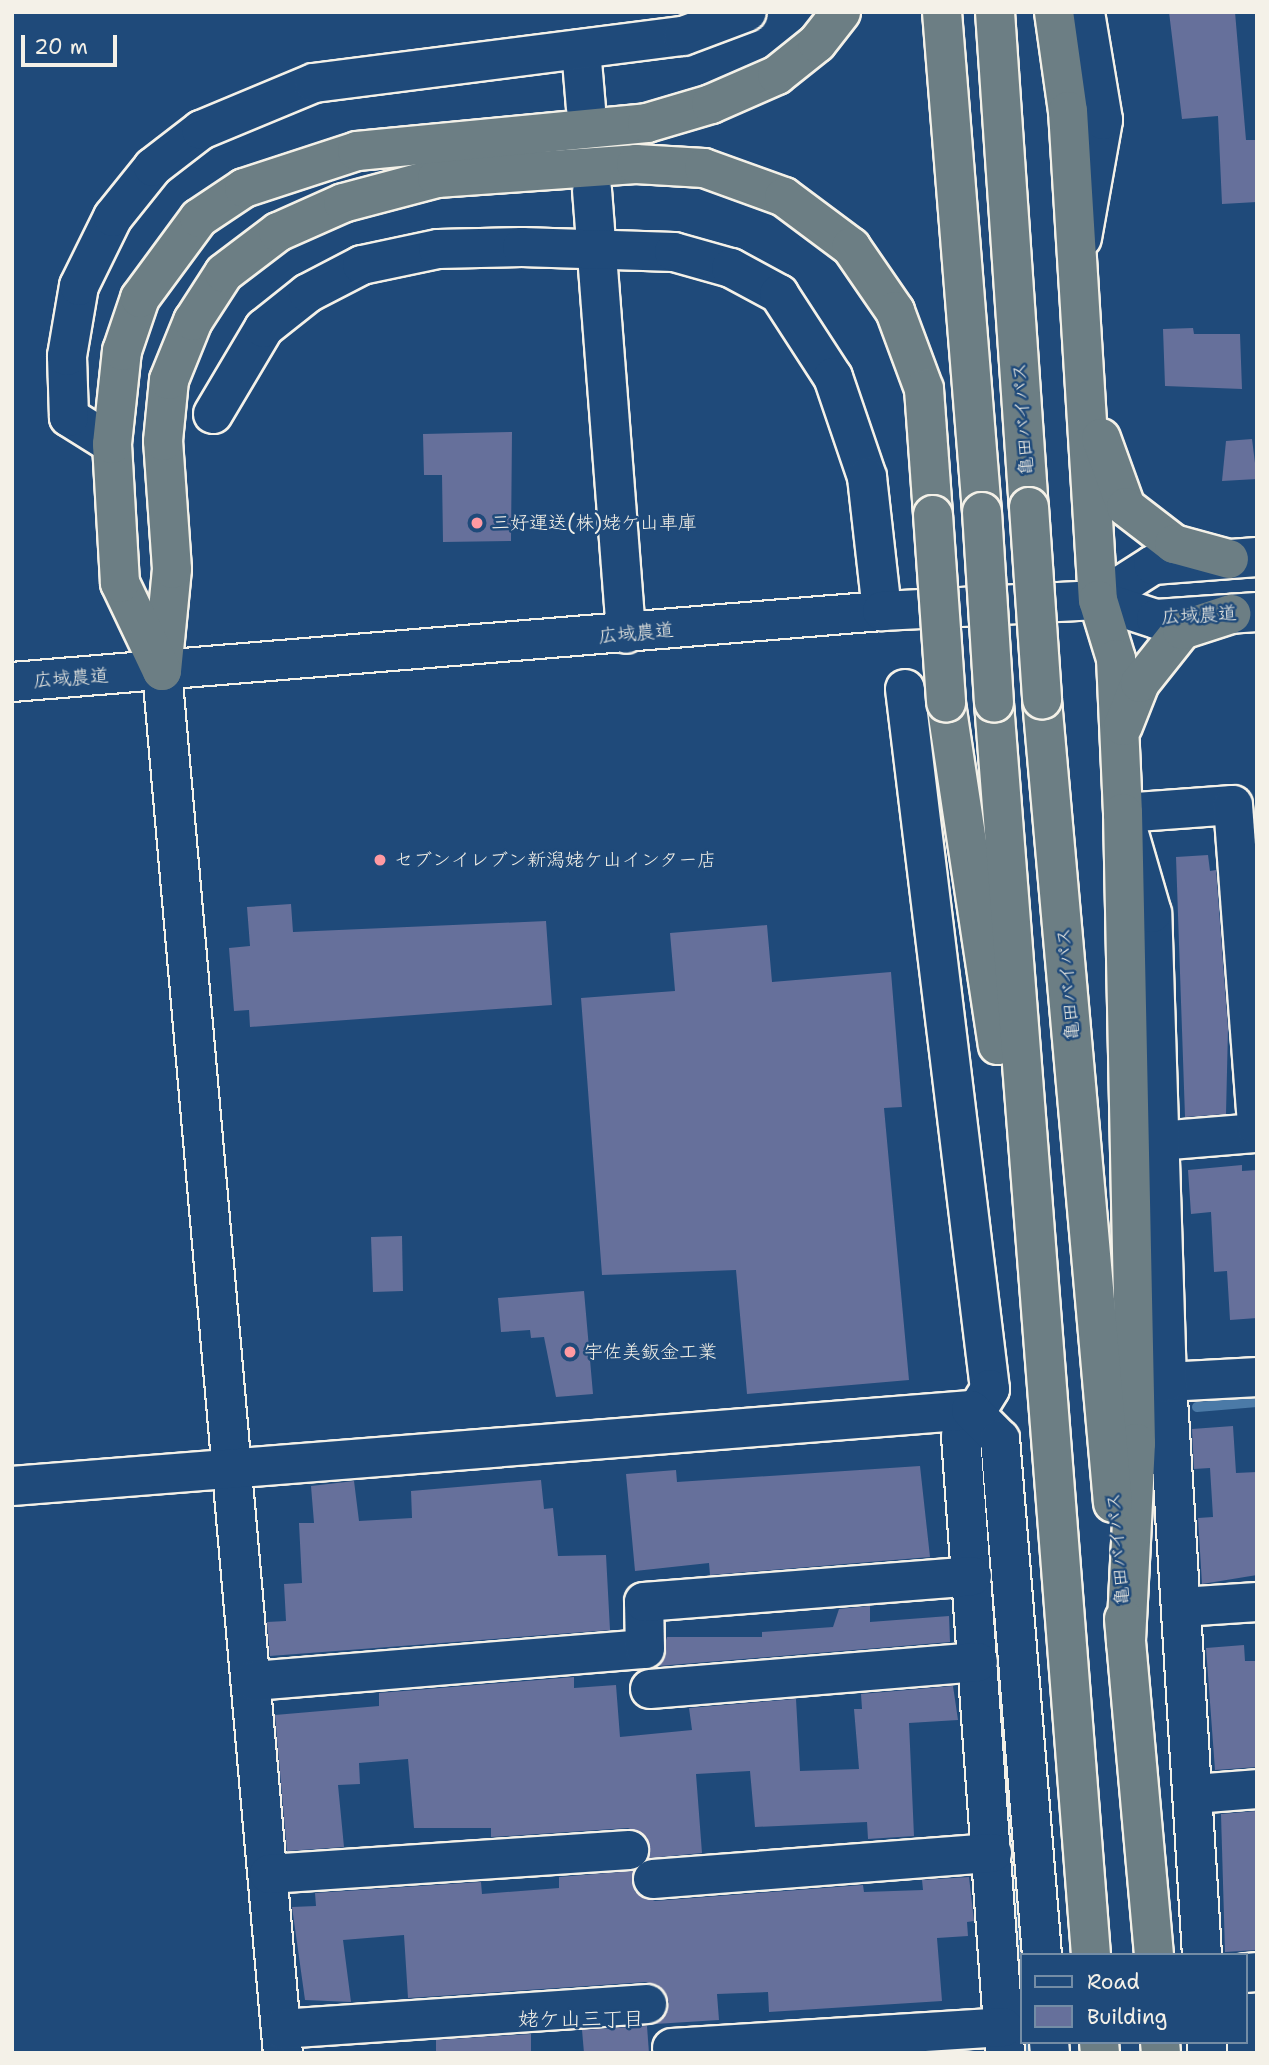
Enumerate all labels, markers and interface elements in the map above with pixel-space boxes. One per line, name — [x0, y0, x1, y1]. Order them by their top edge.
scale bar — [24, 21, 121, 65]
text: 20 m — [34, 33, 88, 61]
street label: 亀田バイパス — [1008, 361, 1038, 477]
place label: 三好運送(株)姥ケ山車庫 — [491, 512, 697, 534]
marker: 三好運送(株)姥ケ山車庫 — [469, 515, 485, 531]
street label: 広域農道 — [1160, 602, 1238, 628]
street label: 広域農道 — [597, 618, 675, 648]
street label: 広域農道 — [32, 664, 110, 692]
place label: セブンイレブン新潟姥ケ山インター店 — [394, 849, 717, 871]
marker: セブンイレブン新潟姥ケ山インター店 — [372, 852, 388, 868]
street label: 亀田バイパス — [1052, 926, 1084, 1042]
place label: 宇佐美鈑金工業 — [584, 1341, 717, 1363]
marker: 宇佐美鈑金工業 — [562, 1344, 578, 1360]
street label: 亀田バイパス — [1102, 1491, 1134, 1607]
legend — [1020, 1953, 1248, 2044]
text: Road — [1087, 1968, 1140, 1996]
text: Building — [1087, 2003, 1167, 2031]
district label: 姥ケ山三丁目 — [518, 2006, 644, 2032]

